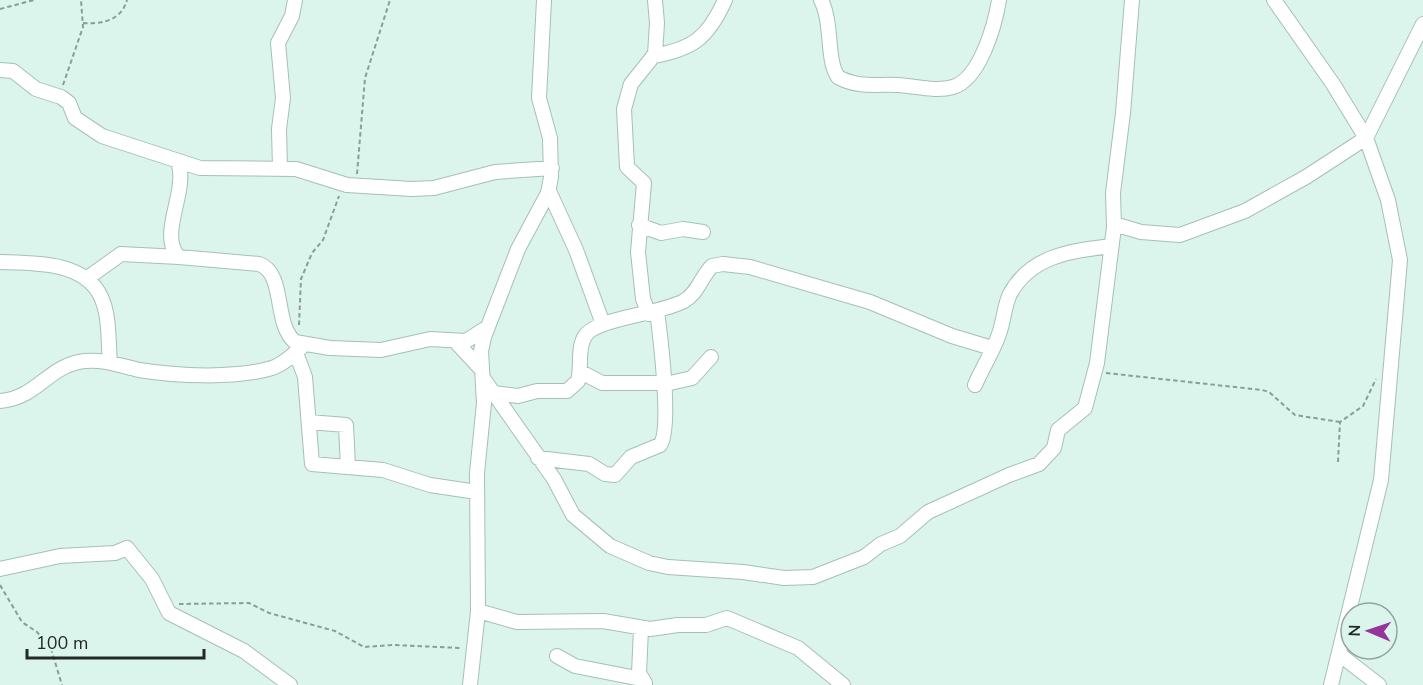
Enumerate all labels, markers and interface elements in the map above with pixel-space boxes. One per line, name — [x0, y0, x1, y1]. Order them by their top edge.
north arrow — [1339, 601, 1399, 661]
scale bar — [27, 622, 204, 660]
text: N — [1344, 624, 1366, 637]
text: 100 m — [36, 631, 88, 655]

